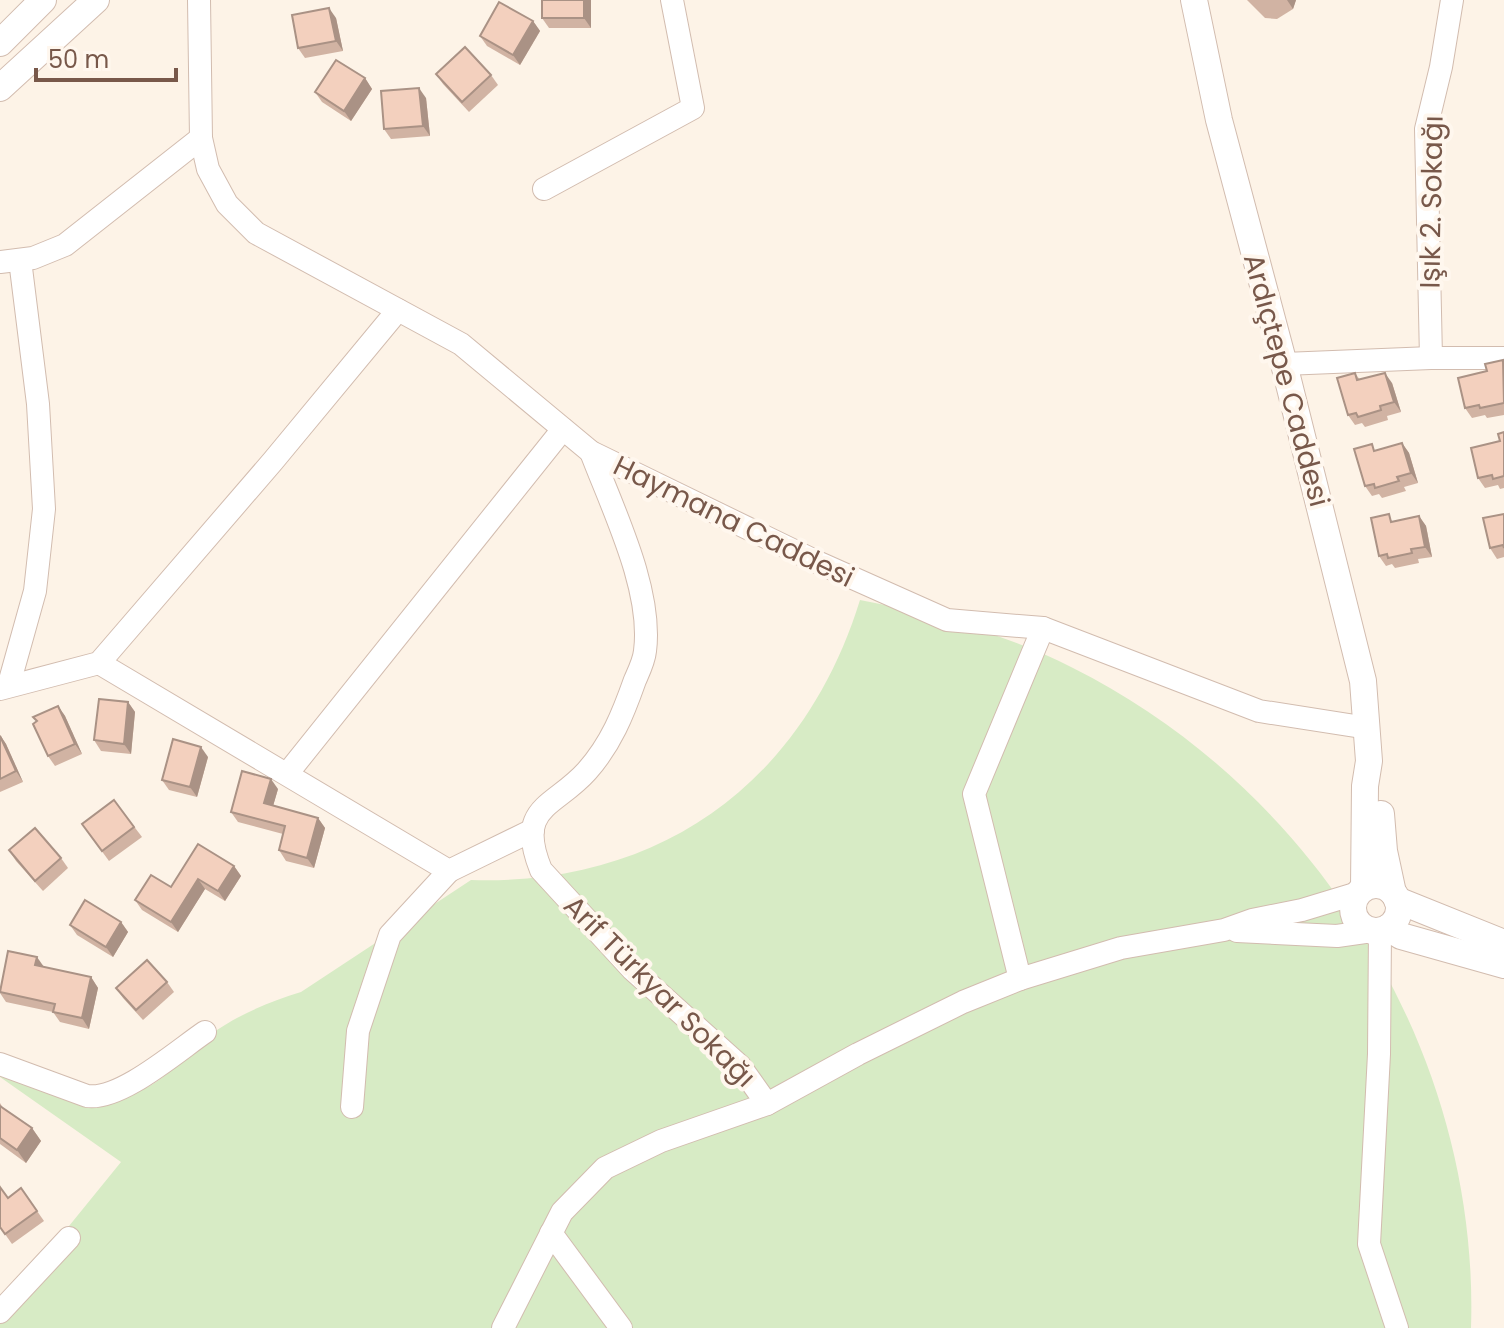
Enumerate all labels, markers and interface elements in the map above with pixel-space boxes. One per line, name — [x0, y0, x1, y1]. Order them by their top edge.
scale bar — [36, 32, 176, 82]
text: 50 m — [48, 43, 109, 76]
street label: Işık 2. Sokağı — [1410, 115, 1453, 289]
street label: Ardıçtepe Caddesi — [1234, 249, 1339, 511]
street label: Haymana Caddesi — [607, 446, 861, 597]
street label: Arif Türkyar Sokağı — [555, 887, 764, 1096]

